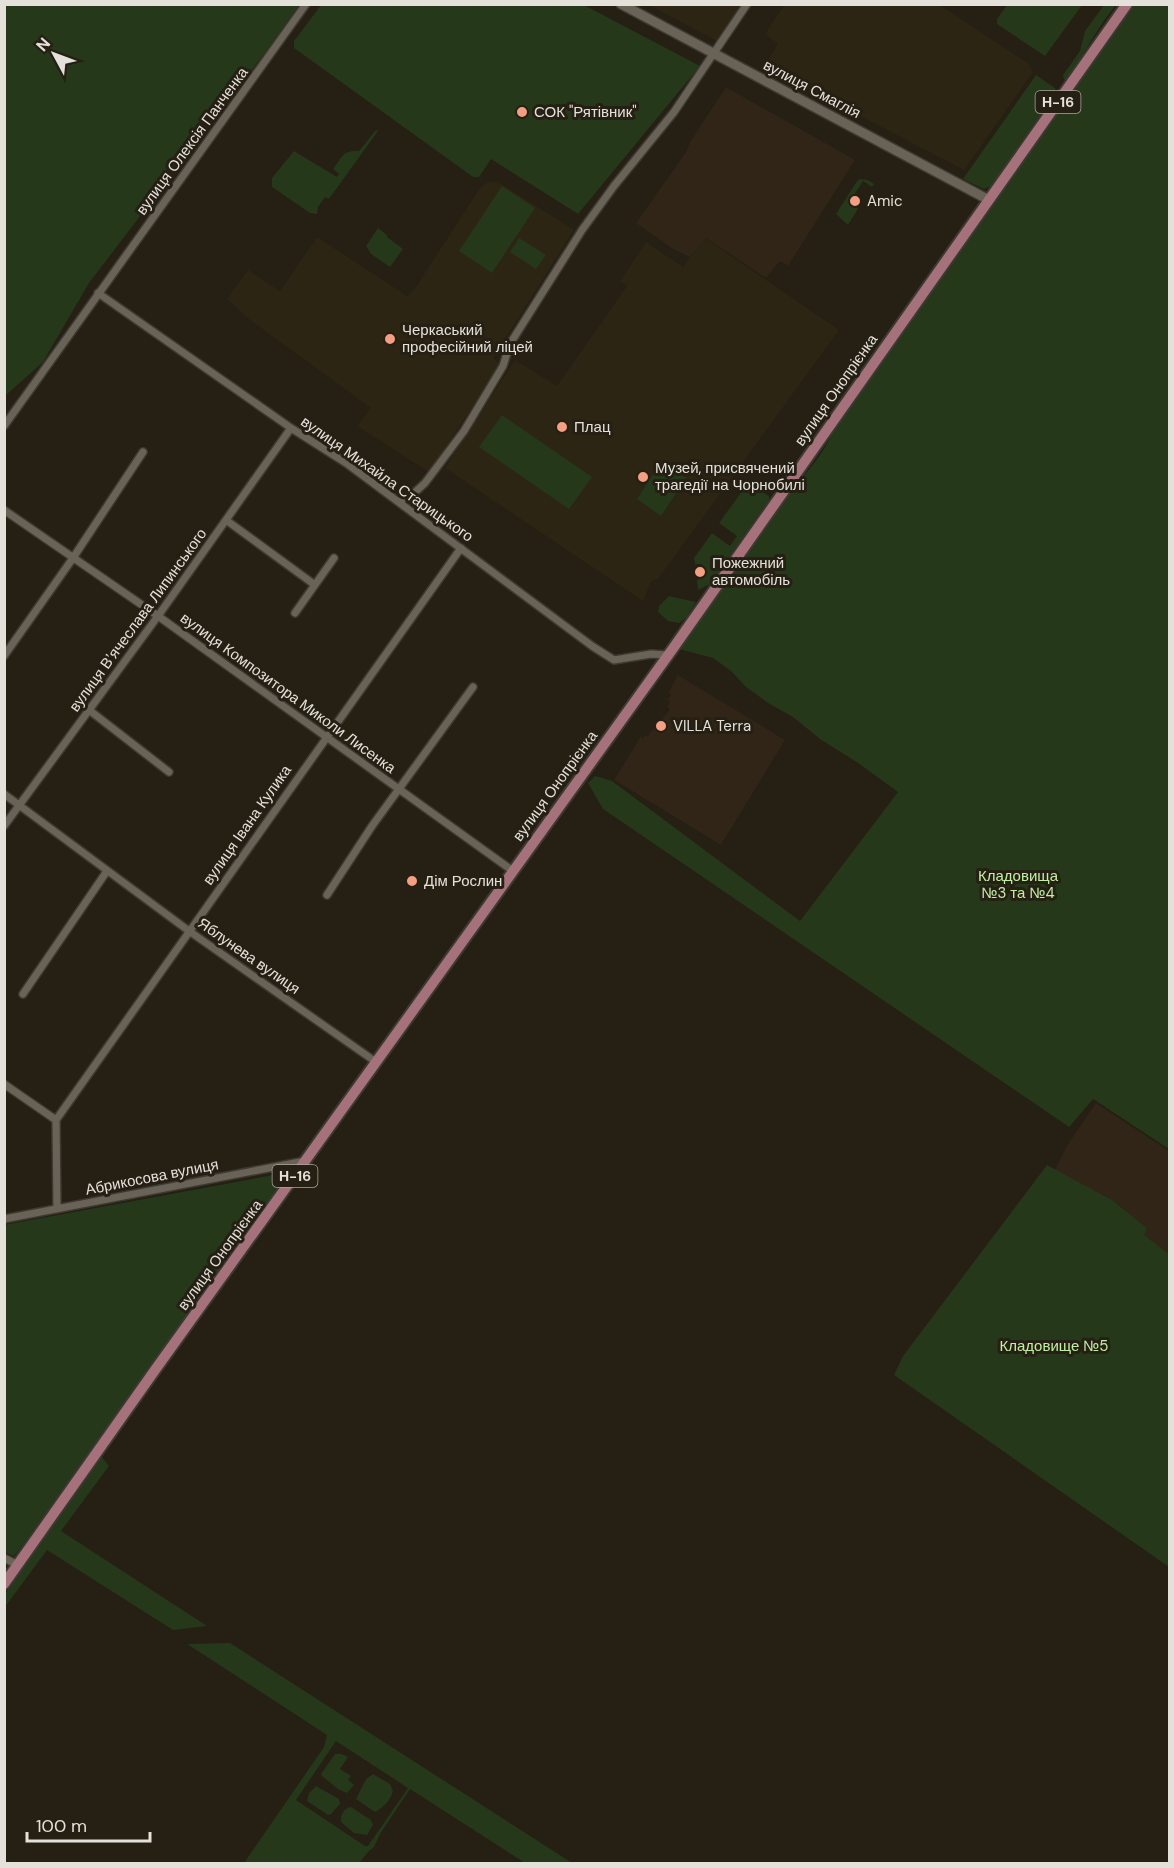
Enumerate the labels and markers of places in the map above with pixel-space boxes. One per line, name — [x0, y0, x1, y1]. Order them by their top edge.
place label: СОК "Рятівник" — [534, 102, 637, 122]
marker: СОК "Рятівник" — [515, 105, 529, 119]
place label: Amic — [867, 191, 903, 211]
marker: Amic — [848, 194, 862, 208]
place label: Черкаський професійний ліцей — [402, 320, 533, 357]
marker: Черкаський професійний ліцей — [383, 332, 397, 346]
place label: Плац — [574, 417, 611, 437]
marker: Плац — [555, 420, 569, 434]
place label: Музей, присвячений трагедії на Чорнобилі — [655, 458, 805, 495]
marker: Музей, присвячений трагедії на Чорнобилі — [636, 470, 650, 484]
place label: Пожежний автомобіль — [712, 553, 790, 590]
marker: Пожежний автомобіль — [693, 565, 707, 579]
place label: VILLA Terra — [673, 716, 751, 736]
marker: VILLA Terra — [654, 719, 668, 733]
place label: Дім Рослин — [424, 871, 502, 891]
marker: Дім Рослин — [405, 874, 419, 888]

